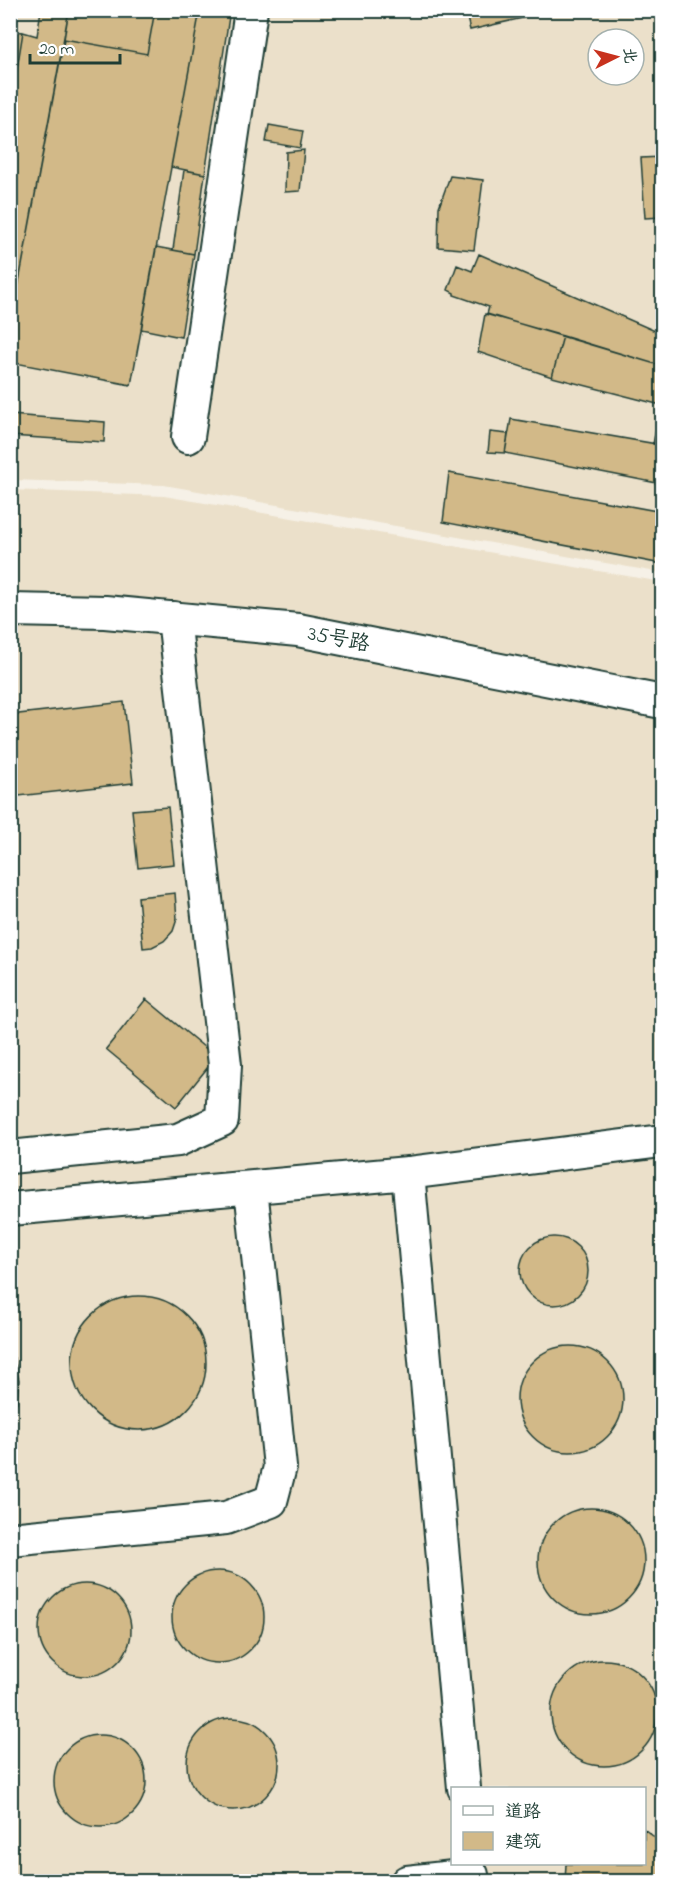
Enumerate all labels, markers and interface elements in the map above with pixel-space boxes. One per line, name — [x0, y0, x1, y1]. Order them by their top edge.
scale bar — [30, 27, 120, 65]
north arrow — [586, 27, 646, 87]
text: 20 m — [39, 37, 74, 63]
text: 北 — [616, 46, 642, 65]
street label: 35号路 — [305, 619, 372, 661]
legend — [451, 1787, 646, 1865]
text: 道路 — [505, 1800, 541, 1826]
text: 建筑 — [505, 1830, 541, 1856]

